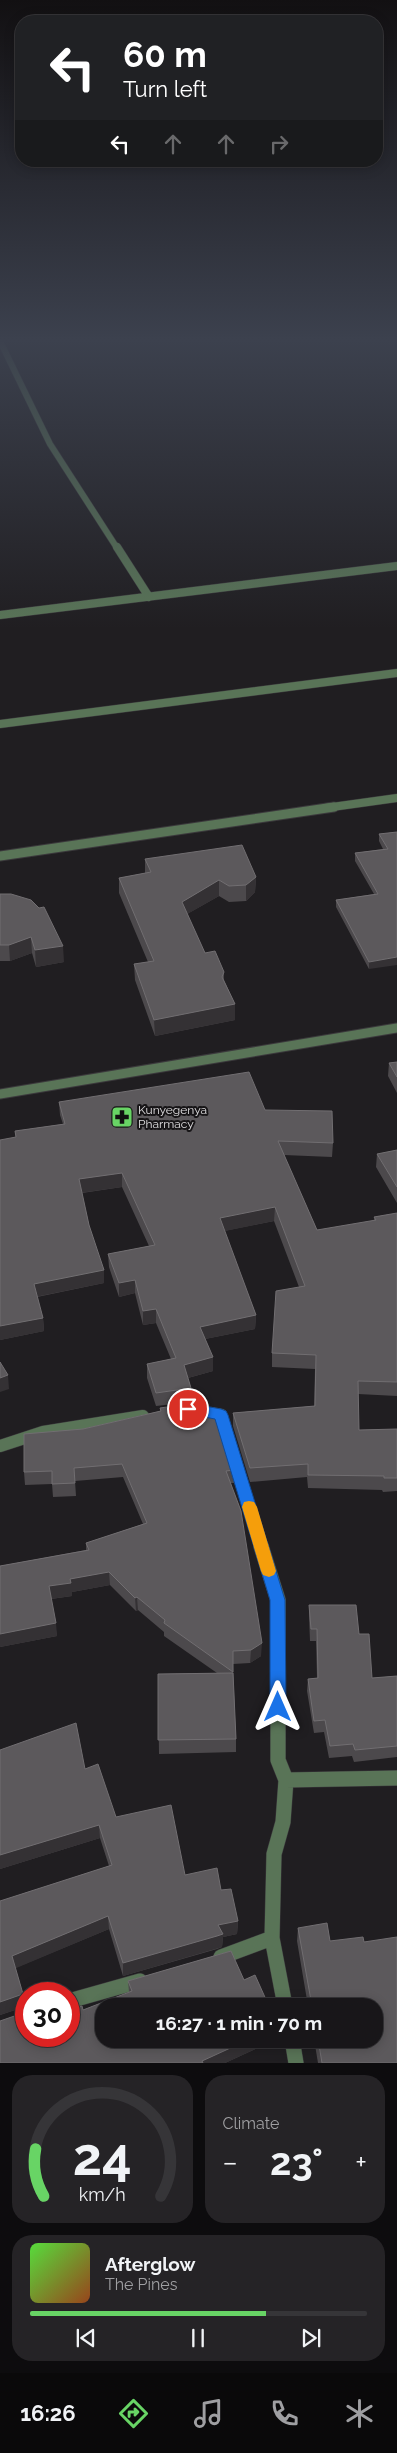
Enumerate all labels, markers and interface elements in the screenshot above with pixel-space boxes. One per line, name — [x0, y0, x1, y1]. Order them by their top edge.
text: 60 m — [123, 34, 207, 75]
icon: left — [40, 35, 105, 100]
text: Turn left — [123, 76, 207, 102]
icon: left — [106, 130, 134, 158]
icon: ahead — [159, 130, 187, 158]
icon: ahead — [212, 130, 240, 158]
icon: right — [265, 130, 293, 158]
place label: Kunyegenya Pharmacy — [138, 1103, 207, 1131]
pharmacy icon: Kunyegenya Pharmacy — [110, 1105, 134, 1129]
pin — [167, 1388, 209, 1430]
icon: arrive — [174, 1395, 202, 1423]
position arrow — [251, 1680, 303, 1732]
speed limit sign: 30 — [15, 1982, 80, 2047]
text: 16:27 · 1 min · 70 m — [156, 2012, 322, 2034]
text: Climate — [223, 2114, 279, 2133]
text: 24 — [73, 2126, 132, 2187]
text: 23° — [270, 2139, 323, 2184]
text: − — [223, 2146, 238, 2179]
text: + — [355, 2146, 367, 2179]
text: km/h — [79, 2184, 126, 2205]
text: Afterglow — [105, 2253, 195, 2275]
text: The Pines — [105, 2275, 177, 2294]
icon: previous — [72, 2324, 100, 2352]
icon: pause — [184, 2324, 212, 2352]
icon: next — [297, 2324, 325, 2352]
icon: directions — [116, 2396, 151, 2431]
icon: music — [191, 2396, 226, 2431]
icon: phone — [267, 2396, 302, 2431]
icon: climate — [342, 2396, 377, 2431]
text: 16:26 — [20, 2400, 76, 2426]

